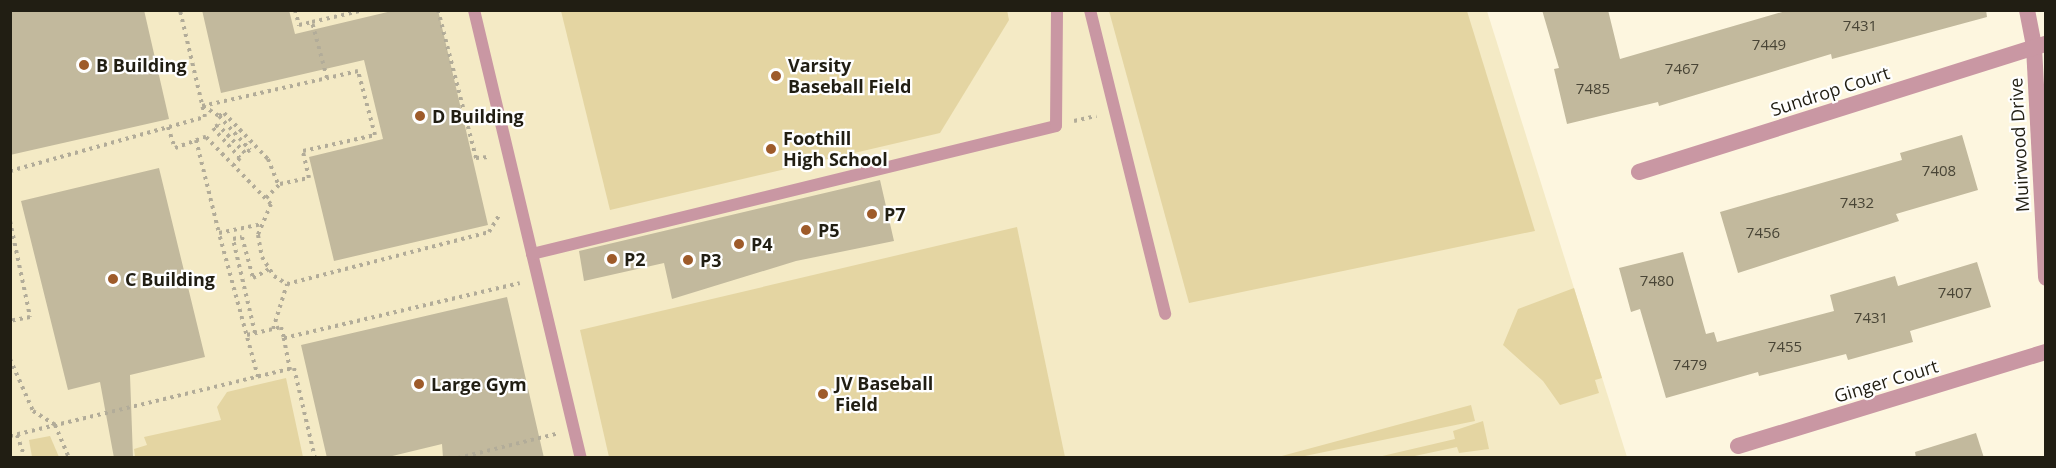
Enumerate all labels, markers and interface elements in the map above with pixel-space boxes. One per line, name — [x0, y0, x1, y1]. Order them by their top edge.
house number: 7431 — [1843, 17, 1877, 35]
house number: 7449 — [1752, 36, 1786, 54]
place label: B Building — [96, 54, 187, 76]
place label: Varsity Baseball Field — [788, 55, 911, 98]
marker: B Building — [77, 58, 91, 72]
house number: 7467 — [1665, 60, 1699, 78]
street label: Sundrop Court — [1768, 62, 1892, 120]
marker: Varsity Baseball Field — [769, 69, 783, 83]
street label: Muirwood Drive — [2005, 77, 2033, 213]
house number: 7485 — [1576, 80, 1610, 98]
place label: D Building — [432, 105, 524, 127]
marker: D Building — [413, 109, 427, 123]
place label: Foothill High School — [783, 128, 888, 170]
marker: Foothill High School — [764, 142, 778, 156]
house number: 7408 — [1922, 162, 1956, 180]
house number: 7432 — [1840, 194, 1874, 212]
place label: P7 — [884, 203, 906, 225]
marker: P7 — [865, 207, 879, 221]
place label: P5 — [818, 219, 840, 241]
marker: P5 — [799, 223, 813, 237]
house number: 7456 — [1746, 224, 1780, 242]
place label: P4 — [751, 233, 773, 255]
marker: P4 — [732, 237, 746, 251]
place label: P2 — [624, 248, 646, 270]
place label: P3 — [700, 249, 722, 271]
marker: P2 — [605, 252, 619, 266]
marker: P3 — [681, 253, 695, 267]
place label: C Building — [125, 268, 215, 290]
marker: C Building — [106, 272, 120, 286]
house number: 7480 — [1640, 272, 1674, 290]
house number: 7407 — [1938, 284, 1972, 302]
house number: 7431 — [1854, 309, 1888, 327]
house number: 7455 — [1768, 338, 1802, 356]
street label: Ginger Court — [1831, 355, 1941, 407]
house number: 7479 — [1673, 356, 1707, 374]
place label: Large Gym — [431, 373, 527, 395]
place label: JV Baseball Field — [835, 373, 933, 416]
marker: Large Gym — [412, 377, 426, 391]
marker: JV Baseball Field — [816, 387, 830, 401]

